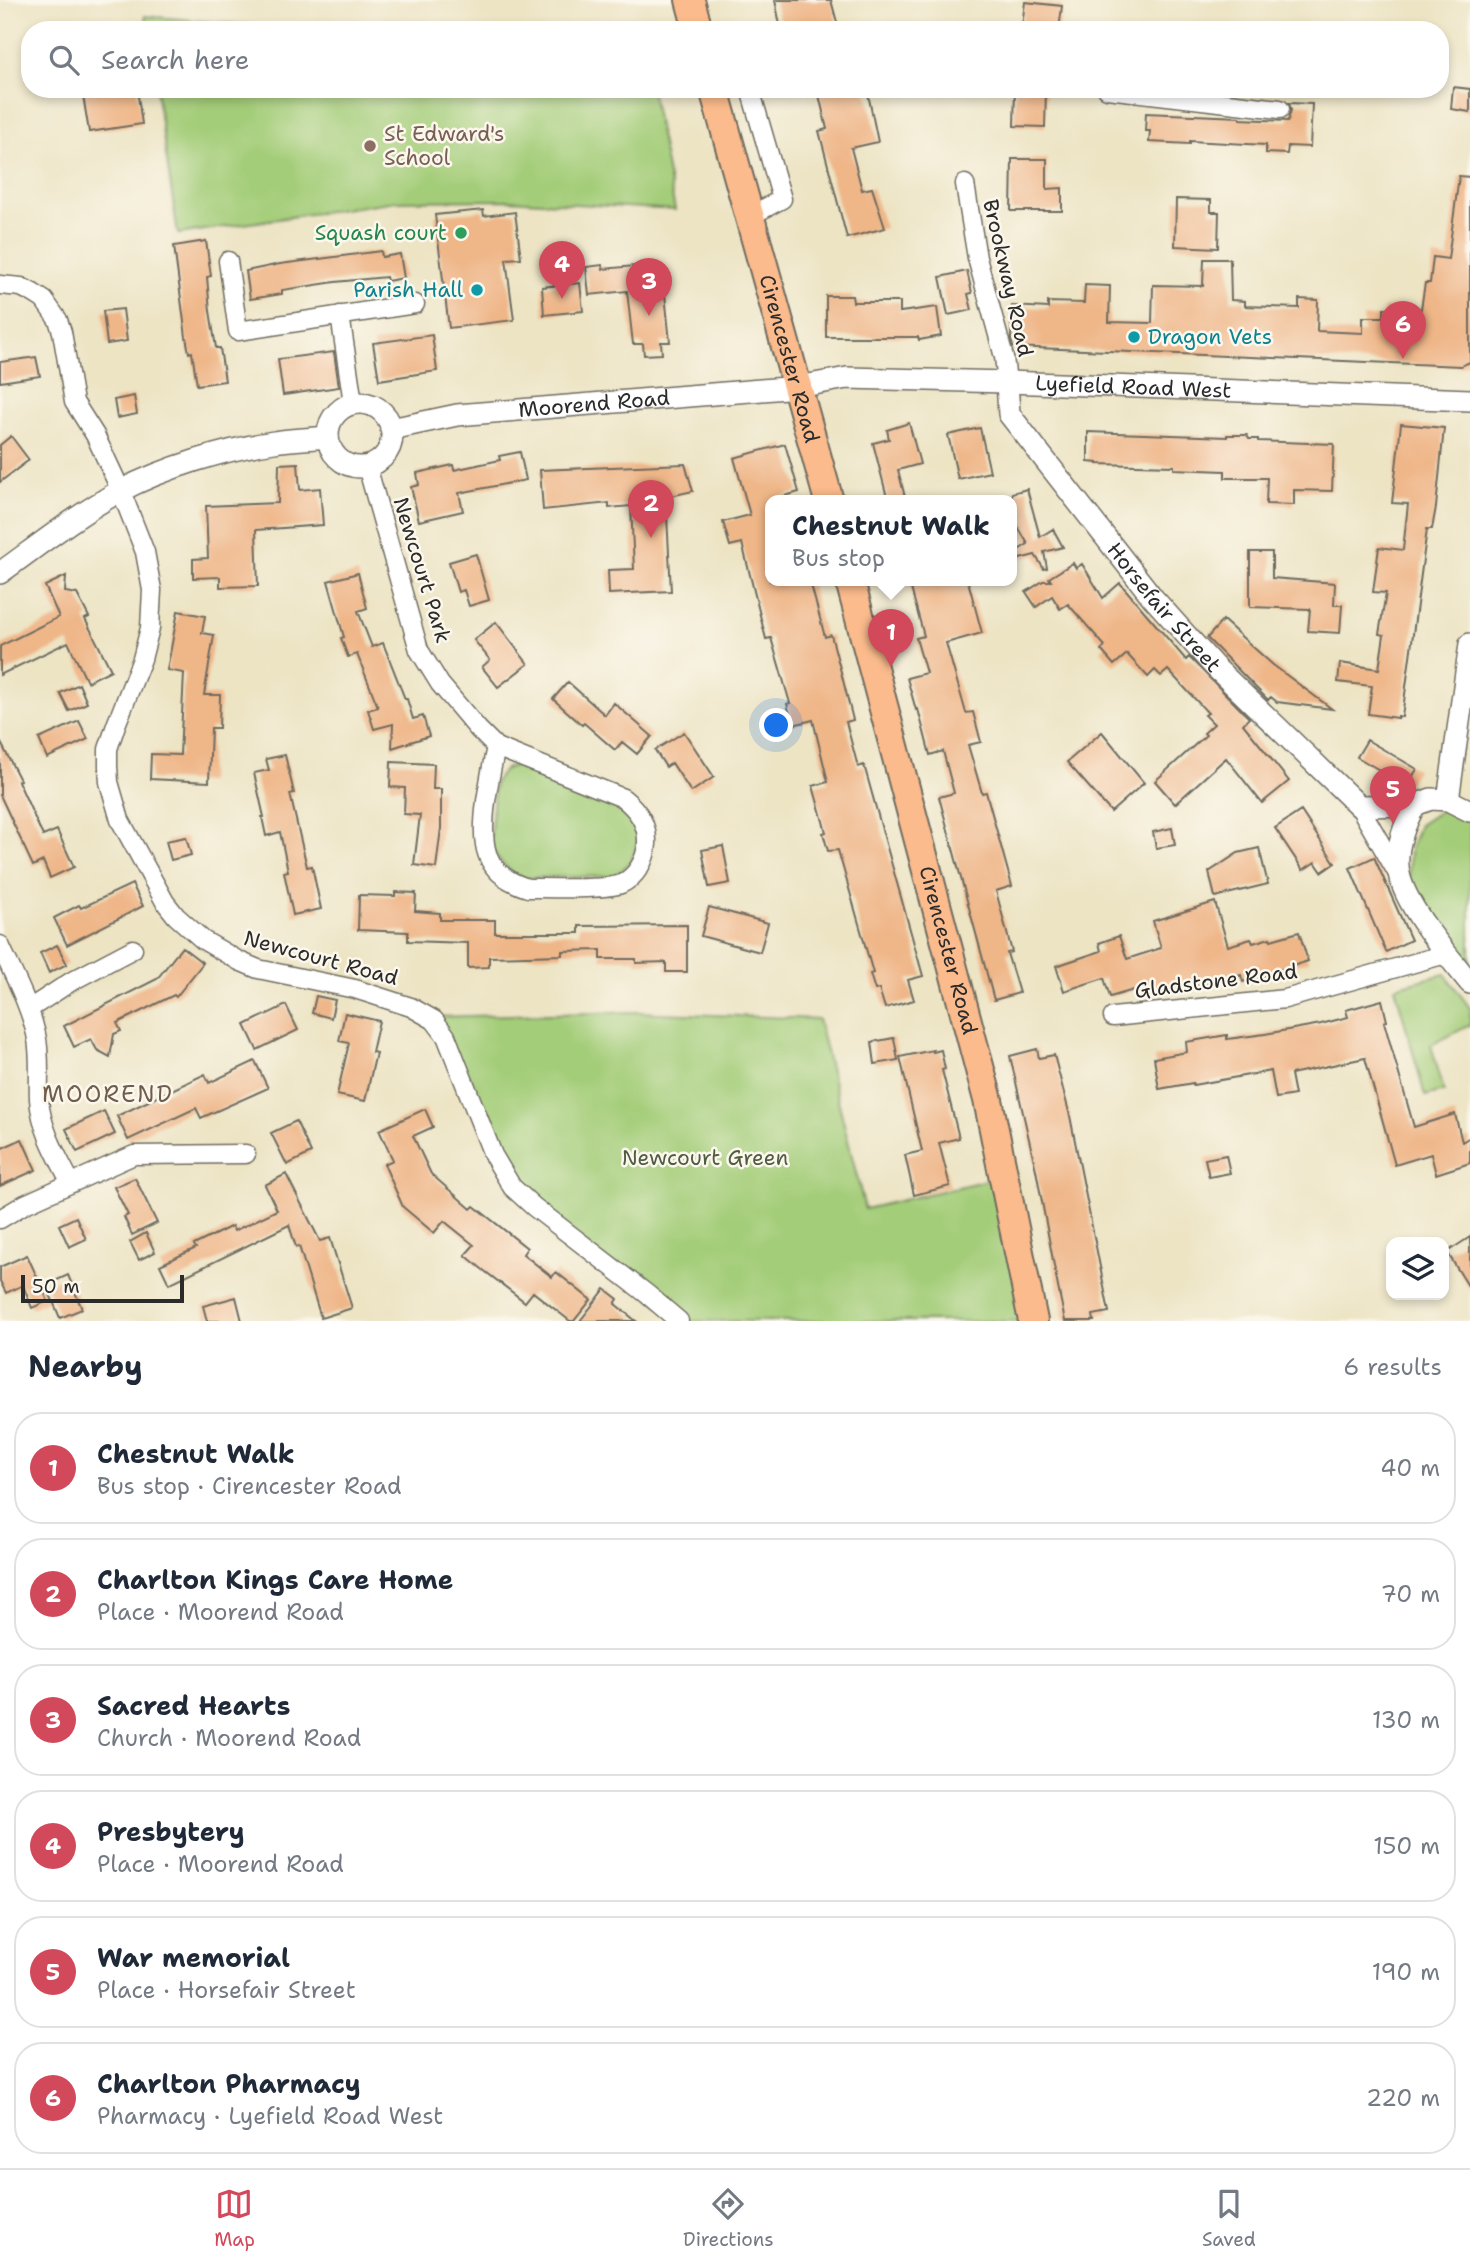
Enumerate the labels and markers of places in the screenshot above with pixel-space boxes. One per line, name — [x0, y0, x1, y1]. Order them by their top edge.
place label: St Edward's School — [384, 120, 504, 172]
marker: St Edward's School — [362, 138, 378, 154]
place label: Squash court — [315, 219, 447, 247]
marker: Squash court — [453, 225, 469, 241]
pin: 4 — [539, 241, 585, 299]
pin: 3 — [626, 258, 672, 316]
place label: Parish Hall — [353, 276, 464, 304]
marker: Parish Hall — [469, 282, 485, 298]
pin: 6 — [1380, 301, 1426, 359]
place label: Dragon Vets — [1148, 323, 1272, 351]
marker: Dragon Vets — [1126, 329, 1142, 345]
pin: 2 — [628, 480, 674, 538]
pin: 1 — [868, 609, 914, 667]
pin: 5 — [1370, 766, 1416, 824]

